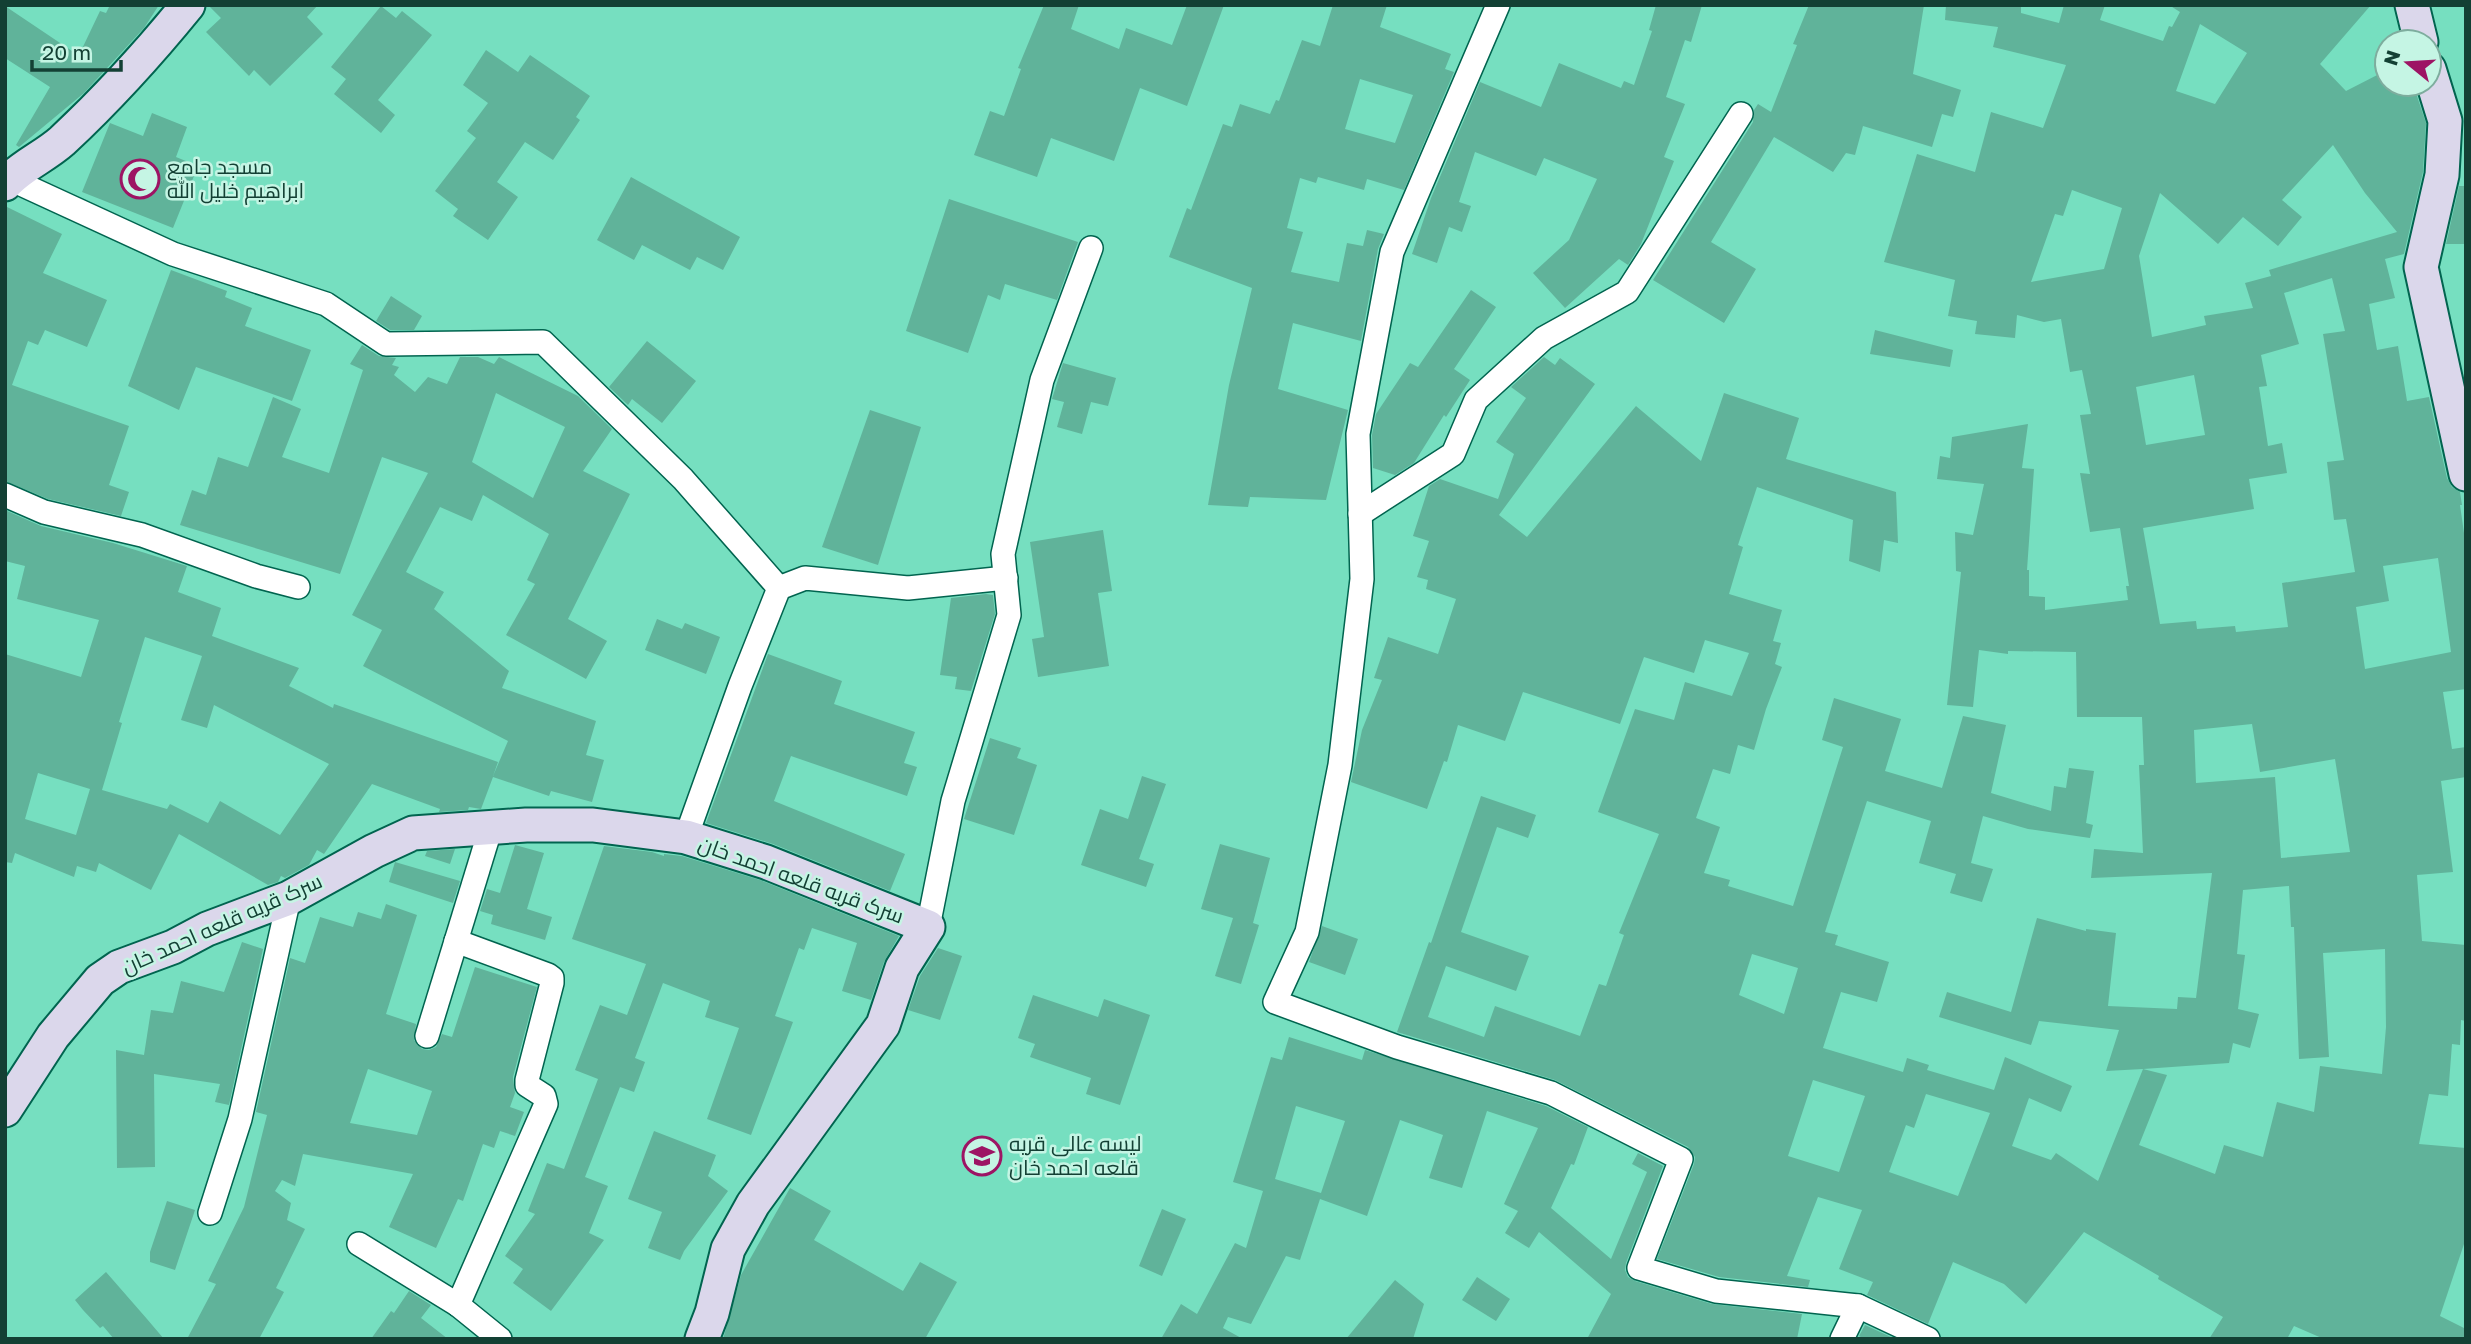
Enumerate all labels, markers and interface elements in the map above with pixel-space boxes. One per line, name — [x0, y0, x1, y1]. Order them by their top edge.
scale bar — [32, 28, 121, 72]
north arrow — [2373, 28, 2443, 98]
text: 20 m — [42, 39, 91, 65]
text: N — [2378, 47, 2405, 68]
place label: مسجد جامع ابراهیم خلیل الله — [167, 153, 304, 205]
mosque icon: مسجد جامع ابراهیم خلیل الله — [119, 158, 161, 200]
street label: سرک قریه قلعه احمد خان — [695, 830, 908, 929]
street label: سرک قریه قلعه احمد خان — [117, 867, 326, 980]
place label: لیسه عالی قریه قلعه احمد خان — [1009, 1130, 1141, 1181]
school or university icon: لیسه عالی قریه قلعه احمد خان — [961, 1135, 1003, 1177]

